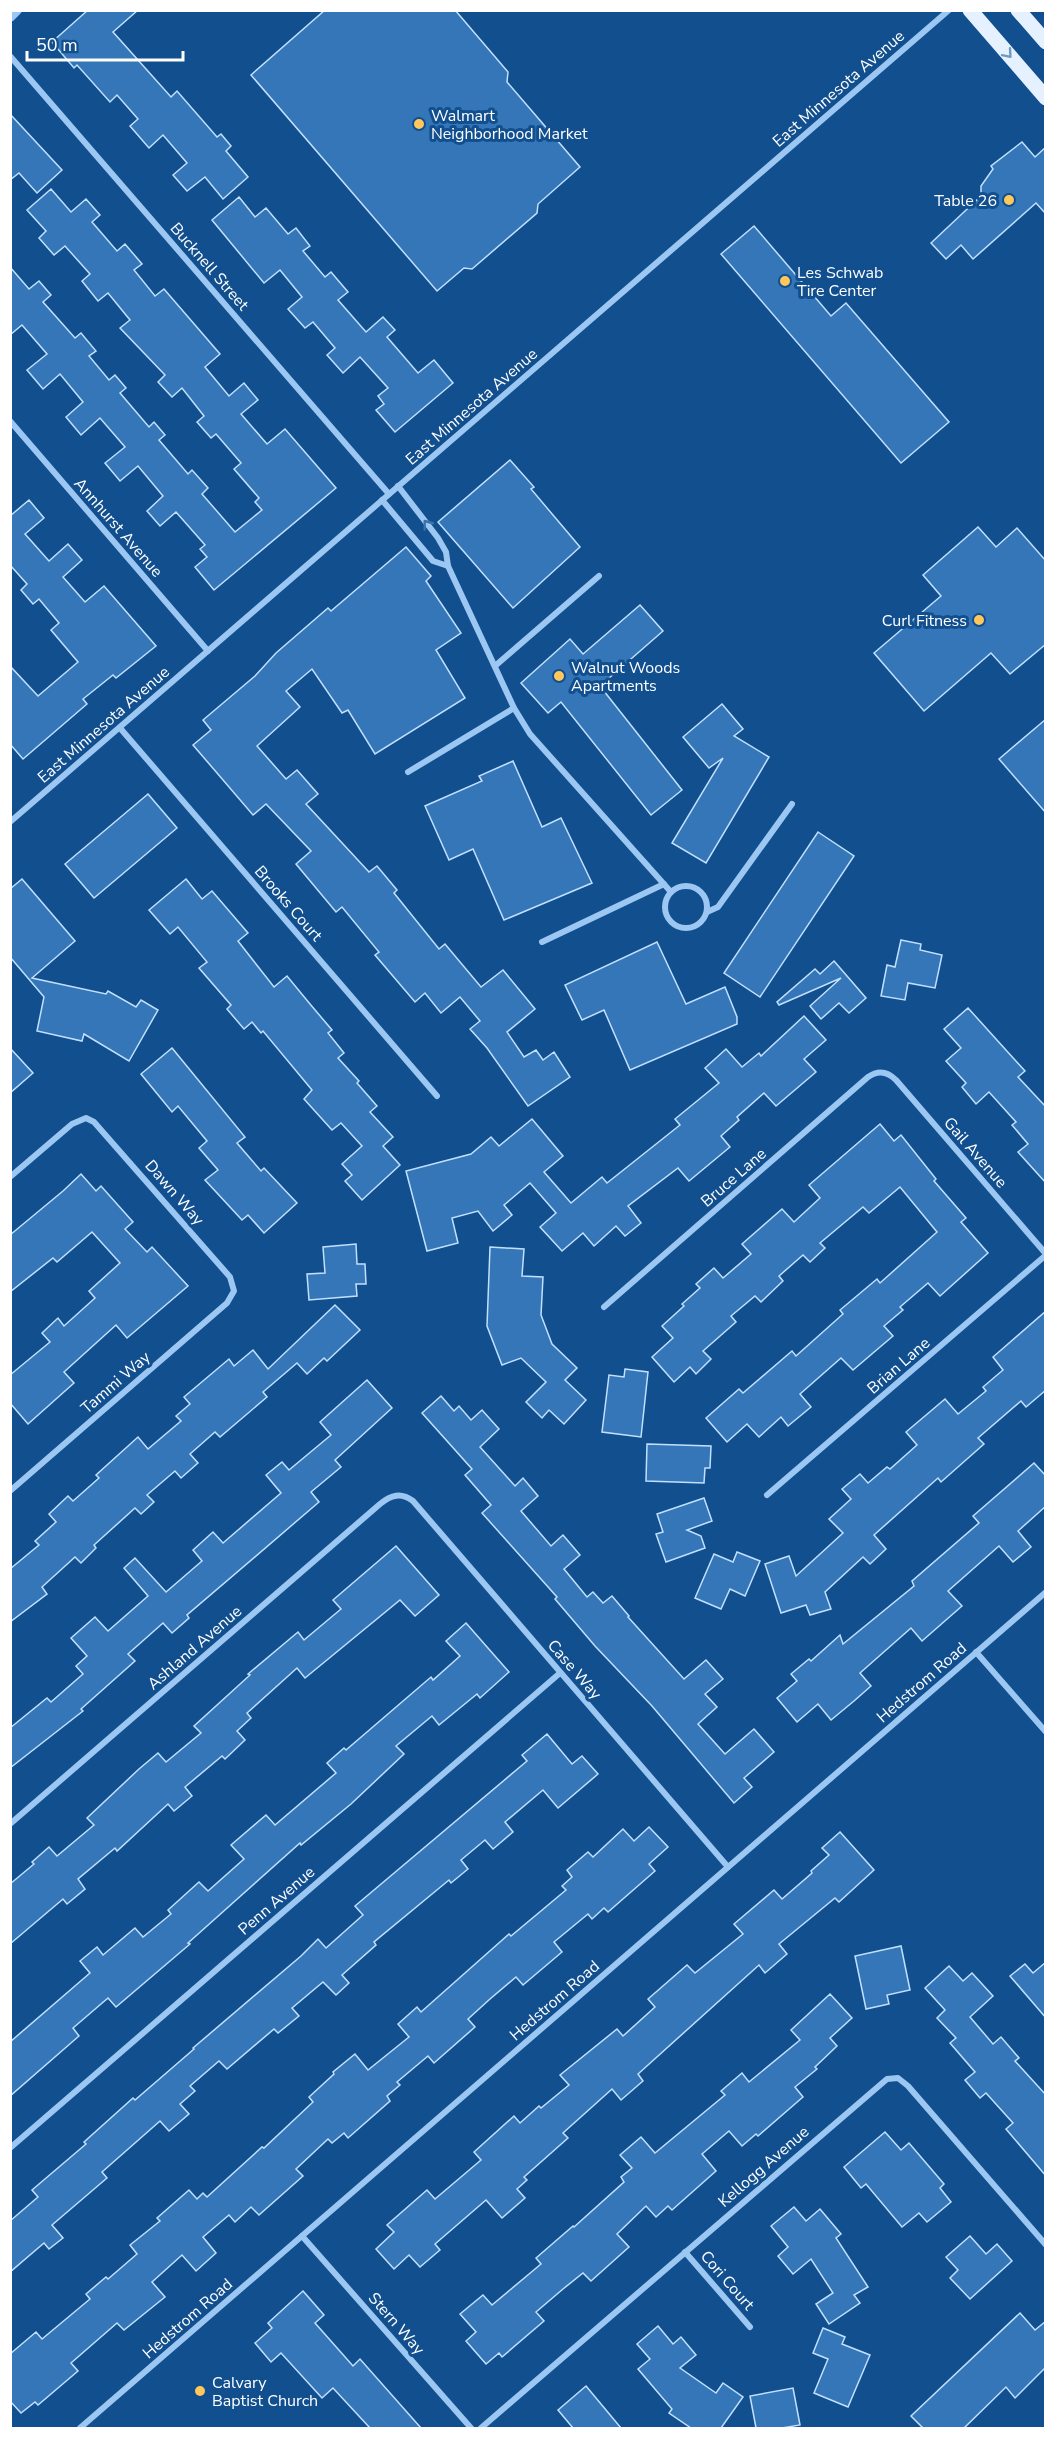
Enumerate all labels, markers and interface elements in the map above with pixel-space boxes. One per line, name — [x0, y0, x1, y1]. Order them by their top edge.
scale bar — [27, 24, 183, 62]
street label: East Minnesota Avenue — [768, 25, 909, 152]
text: 50 m — [36, 33, 78, 57]
one-way arrow — [1000, 47, 1011, 58]
place label: Walmart Neighborhood Market — [431, 105, 588, 145]
marker: Walmart Neighborhood Market — [412, 117, 426, 131]
place label: Table 26 — [934, 190, 997, 212]
marker: Table 26 — [1002, 193, 1016, 207]
street label: Bucknell Street — [165, 218, 254, 316]
place label: Les Schwab Tire Center — [797, 262, 883, 302]
marker: Les Schwab Tire Center — [778, 274, 792, 288]
street label: East Minnesota Avenue — [401, 343, 542, 470]
street label: Annhurst Avenue — [69, 473, 168, 582]
one-way arrow — [424, 519, 435, 530]
place label: Curl Fitness — [882, 610, 967, 632]
marker: Curl Fitness — [972, 613, 986, 627]
place label: Walnut Woods Apartments — [571, 657, 680, 697]
street label: East Minnesota Avenue — [33, 661, 174, 788]
marker: Walnut Woods Apartments — [552, 669, 566, 683]
street label: Brooks Court — [249, 861, 328, 947]
street label: Gail Avenue — [938, 1113, 1012, 1193]
street label: Bruce Lane — [696, 1143, 771, 1212]
street label: Dawn Way — [140, 1155, 209, 1231]
street label: Brian Lane — [862, 1332, 935, 1399]
street label: Tammi Way — [76, 1346, 156, 1419]
street label: Ashland Avenue — [143, 1601, 247, 1695]
street label: Case Way — [542, 1635, 607, 1705]
street label: Hedstrom Road — [872, 1637, 971, 1728]
street label: Penn Avenue — [234, 1861, 320, 1940]
street label: Hedstrom Road — [505, 1955, 604, 2046]
street label: Kellogg Avenue — [713, 2121, 814, 2212]
street label: Cori Court — [695, 2246, 760, 2316]
street label: Hedstrom Road — [138, 2273, 237, 2364]
street label: Stern Way — [363, 2288, 430, 2360]
place label: Calvary Baptist Church — [212, 2372, 318, 2412]
marker: Calvary Baptist Church — [193, 2384, 207, 2398]

